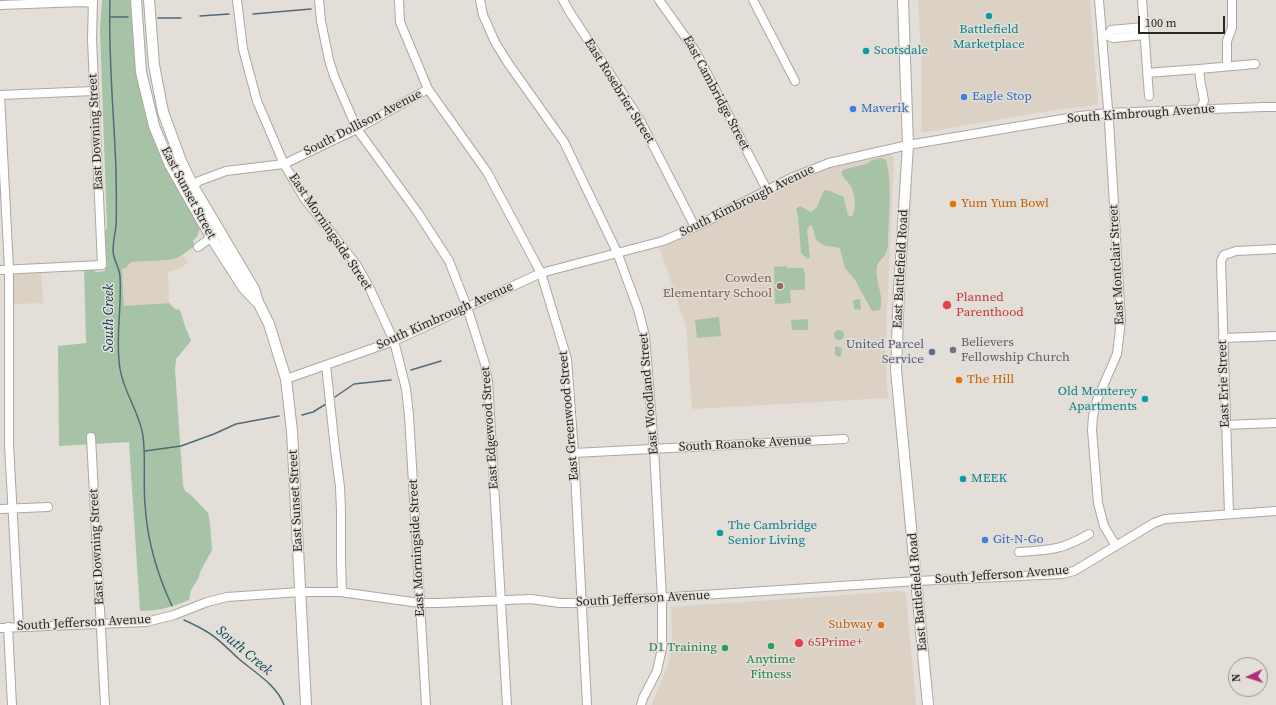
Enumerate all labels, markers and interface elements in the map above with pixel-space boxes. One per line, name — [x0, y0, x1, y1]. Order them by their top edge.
scale bar — [1140, 8, 1227, 34]
marker: Battlefield Marketplace — [984, 11, 994, 21]
text: 100 m — [1145, 15, 1177, 31]
place label: Battlefield Marketplace — [953, 22, 1025, 53]
street label: East Cambridge Street — [679, 33, 753, 153]
street label: East Rosebrier Street — [580, 36, 658, 146]
place label: Scotsdale — [874, 43, 928, 59]
marker: Scotsdale — [861, 46, 871, 56]
street label: East Downing Street — [85, 73, 107, 191]
street label: South Dollison Avenue — [301, 86, 425, 160]
place label: Eagle Stop — [972, 89, 1032, 105]
marker: Eagle Stop — [959, 92, 969, 102]
place label: Maverik — [861, 101, 908, 117]
street label: South Kimbrough Avenue — [1067, 101, 1215, 127]
marker: Maverik — [848, 104, 858, 114]
street label: East Sunset Street — [157, 144, 219, 242]
street label: South Kimbrough Avenue — [677, 162, 817, 240]
street label: East Morningside Street — [285, 170, 375, 294]
place label: Yum Yum Bowl — [961, 196, 1049, 212]
marker: Yum Yum Bowl — [948, 199, 958, 209]
street label: East Montclair Street — [1106, 204, 1128, 326]
street label: East Battlefield Road — [890, 209, 912, 329]
place label: Cowden Elementary School — [663, 271, 772, 302]
street label: South Kimbrough Avenue — [374, 279, 516, 353]
marker: Cowden Elementary School — [775, 281, 785, 291]
water label: South Creek — [101, 284, 117, 352]
place label: Planned Parenthood — [956, 290, 1024, 321]
marker: Planned Parenthood — [941, 299, 953, 311]
street label: East Woodland Street — [636, 332, 662, 456]
place label: Believers Fellowship Church — [961, 335, 1070, 366]
place label: United Parcel Service — [846, 337, 924, 368]
street label: East Erie Street — [1215, 340, 1233, 428]
marker: Believers Fellowship Church — [948, 345, 958, 355]
marker: United Parcel Service — [927, 347, 937, 357]
street label: East Greenwood Street — [556, 350, 582, 482]
street label: East Edgewood Street — [478, 366, 502, 490]
place label: The Hill — [967, 372, 1014, 388]
marker: The Hill — [954, 375, 964, 385]
place label: Old Monterey Apartments — [1058, 384, 1137, 415]
marker: Old Monterey Apartments — [1140, 394, 1150, 404]
street label: South Roanoke Avenue — [678, 433, 812, 455]
street label: East Sunset Street — [286, 449, 306, 553]
place label: MEEK — [971, 471, 1007, 487]
marker: MEEK — [958, 474, 968, 484]
street label: East Morningside Street — [406, 479, 428, 617]
street label: East Downing Street — [86, 488, 108, 606]
place label: The Cambridge Senior Living — [728, 518, 817, 549]
marker: The Cambridge Senior Living — [715, 528, 725, 538]
street label: East Battlefield Road — [905, 532, 931, 652]
place label: Git-N-Go — [993, 532, 1044, 548]
marker: Git-N-Go — [980, 535, 990, 545]
street label: South Jefferson Avenue — [935, 563, 1069, 587]
street label: South Jefferson Avenue — [576, 588, 710, 610]
street label: South Jefferson Avenue — [17, 612, 151, 634]
place label: Subway — [829, 617, 873, 633]
marker: Subway — [876, 620, 886, 630]
water label: South Creek — [212, 623, 276, 679]
place label: 65Prime+ — [808, 635, 863, 651]
marker: 65Prime+ — [793, 637, 805, 649]
place label: D1 Training — [649, 640, 717, 656]
marker: Anytime Fitness — [766, 641, 776, 651]
marker: D1 Training — [720, 643, 730, 653]
place label: Anytime Fitness — [746, 652, 796, 683]
north arrow — [1228, 657, 1268, 697]
text: N — [1229, 673, 1244, 682]

